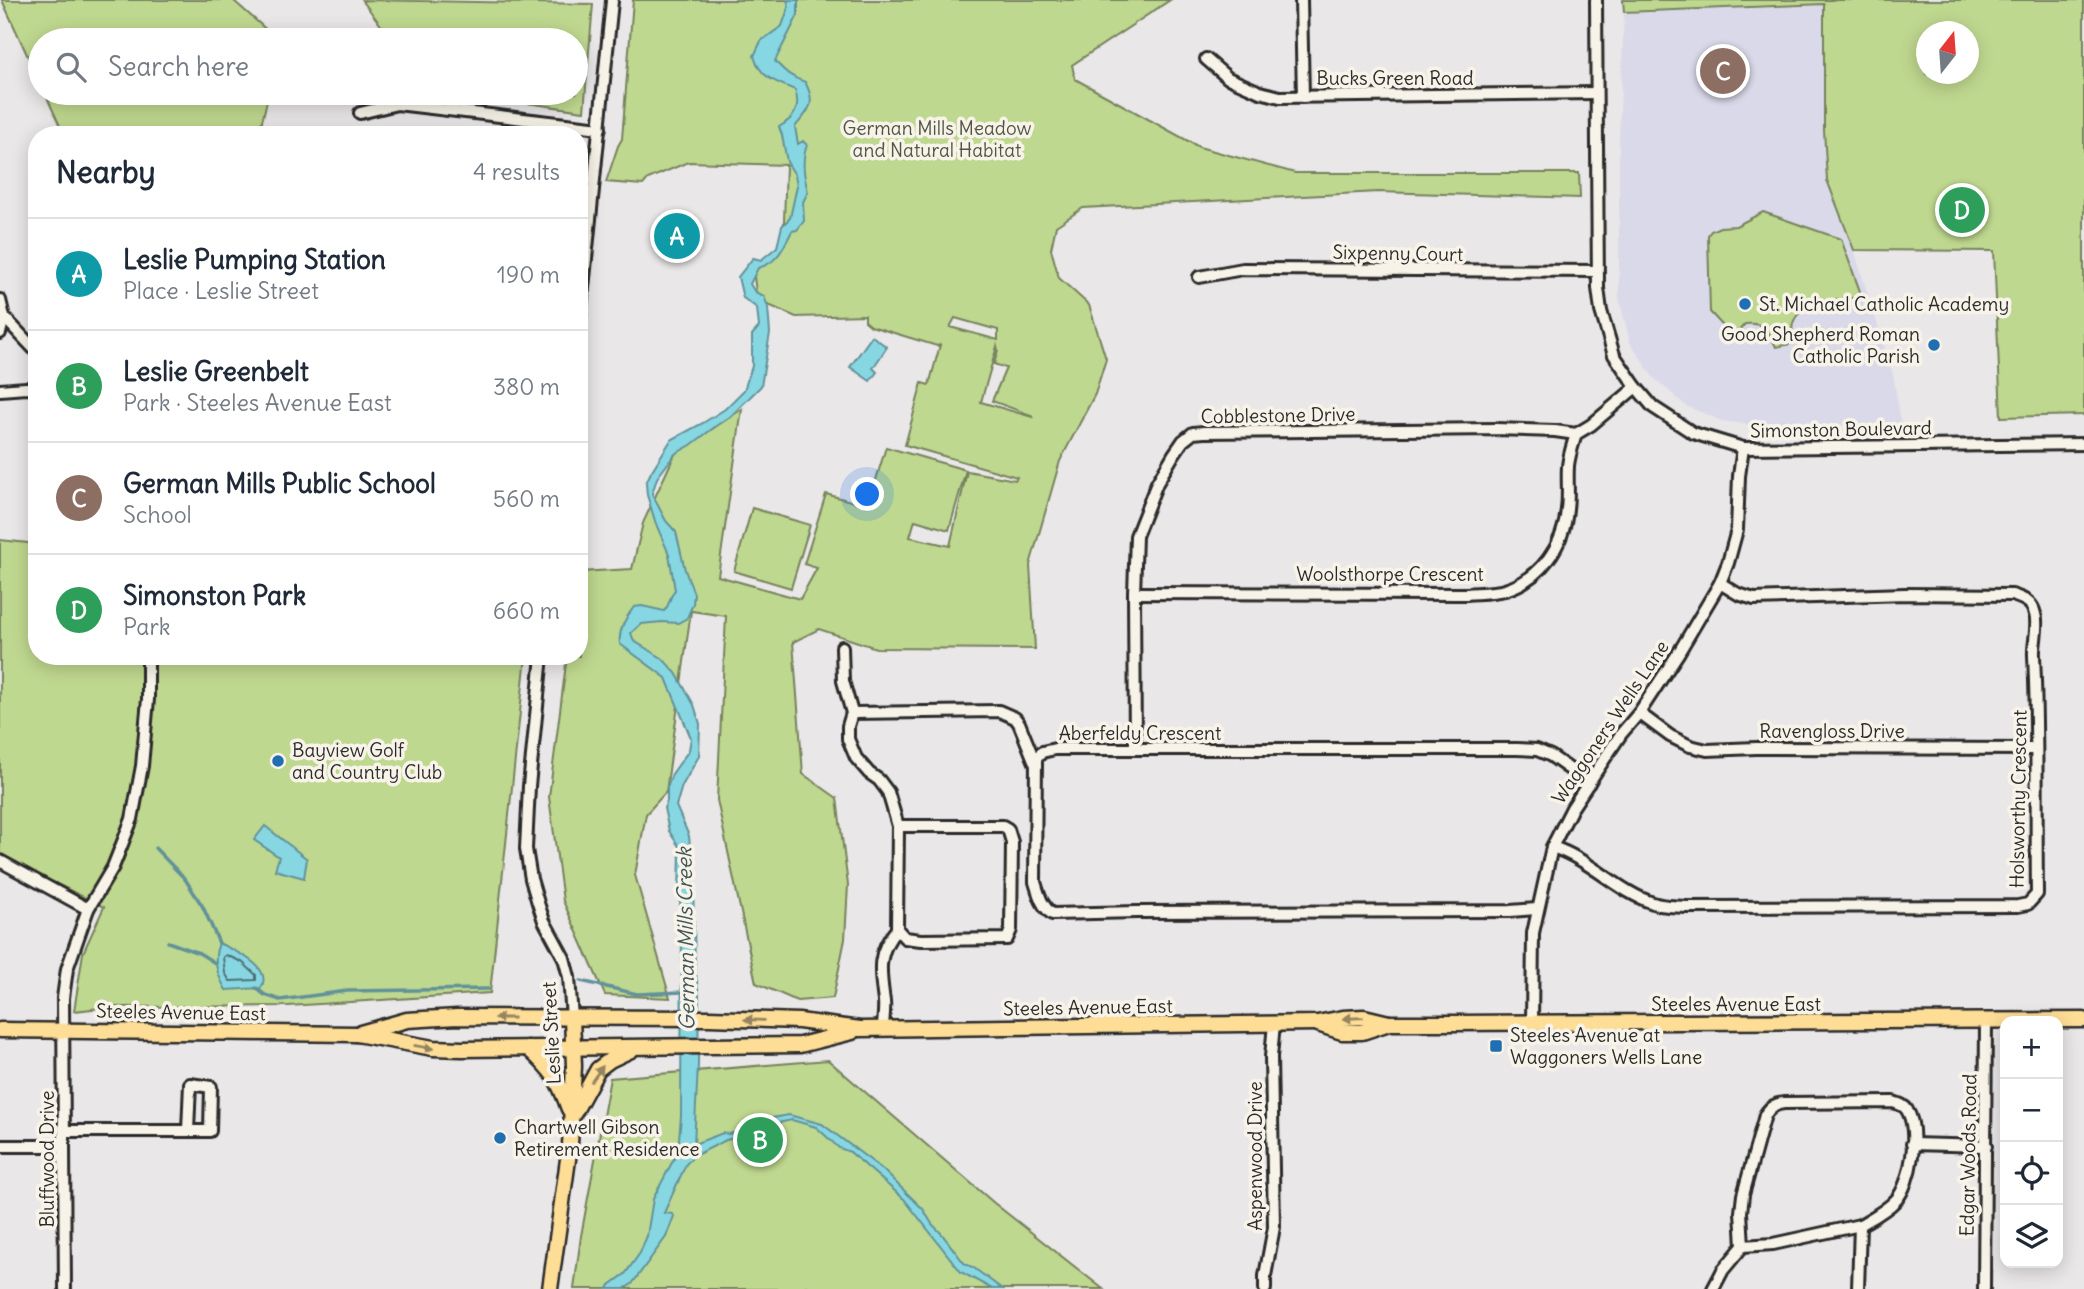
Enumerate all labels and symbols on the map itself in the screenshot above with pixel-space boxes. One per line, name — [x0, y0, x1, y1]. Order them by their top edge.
north arrow — [1916, 21, 1979, 84]
pin: C — [1700, 45, 1746, 97]
street label: Bucks Green Road — [1316, 66, 1474, 90]
park label: German Mills Meadow and Natural Habitat — [842, 116, 1032, 162]
pin: D — [1939, 184, 1985, 236]
pin: A — [654, 210, 700, 262]
street label: Sixpenny Court — [1332, 240, 1464, 266]
place label: St. Michael Catholic Academy — [1759, 292, 2009, 316]
marker: St. Michael Catholic Academy — [1737, 296, 1753, 312]
place label: Good Shepherd Roman Catholic Parish — [1721, 322, 1920, 368]
marker: Good Shepherd Roman Catholic Parish — [1926, 337, 1942, 353]
street label: Cobblestone Drive — [1200, 402, 1356, 428]
street label: Simonston Boulevard — [1750, 415, 1932, 443]
your location — [850, 477, 884, 511]
street label: Woolsthorpe Crescent — [1296, 562, 1484, 586]
street label: Waggoners Wells Lane — [1546, 636, 1674, 808]
street label: Holsworthy Crescent — [2004, 710, 2032, 888]
street label: Ravengloss Drive — [1759, 719, 1905, 743]
street label: Aberfeldy Crescent — [1059, 721, 1221, 745]
place label: Bayview Golf and Country Club — [292, 738, 442, 784]
marker: Bayview Golf and Country Club — [270, 753, 286, 769]
water label: German Mills Creek — [670, 846, 701, 1031]
street label: Leslie Street — [536, 981, 566, 1085]
street label: Steeles Avenue East — [1651, 992, 1821, 1016]
street label: Steeles Avenue East — [1003, 994, 1173, 1020]
street label: Steeles Avenue East — [96, 999, 266, 1025]
one-way arrow — [493, 1012, 515, 1024]
one-way arrow — [1342, 1012, 1364, 1023]
one-way arrow — [743, 1014, 765, 1025]
place label: Steeles Avenue at Waggoners Wells Lane — [1510, 1023, 1702, 1069]
marker: Steeles Avenue at Waggoners Wells Lane — [1488, 1038, 1504, 1054]
one-way arrow — [413, 1041, 435, 1052]
one-way arrow — [590, 1065, 604, 1083]
street label: Edgar Woods Road — [1955, 1073, 1981, 1237]
street label: Aspenwood Drive — [1243, 1081, 1267, 1231]
street label: Bluffwood Drive — [35, 1090, 59, 1228]
pin: B — [737, 1114, 783, 1166]
place label: Chartwell Gibson Retirement Residence — [514, 1115, 699, 1161]
marker: Chartwell Gibson Retirement Residence — [492, 1130, 508, 1146]

